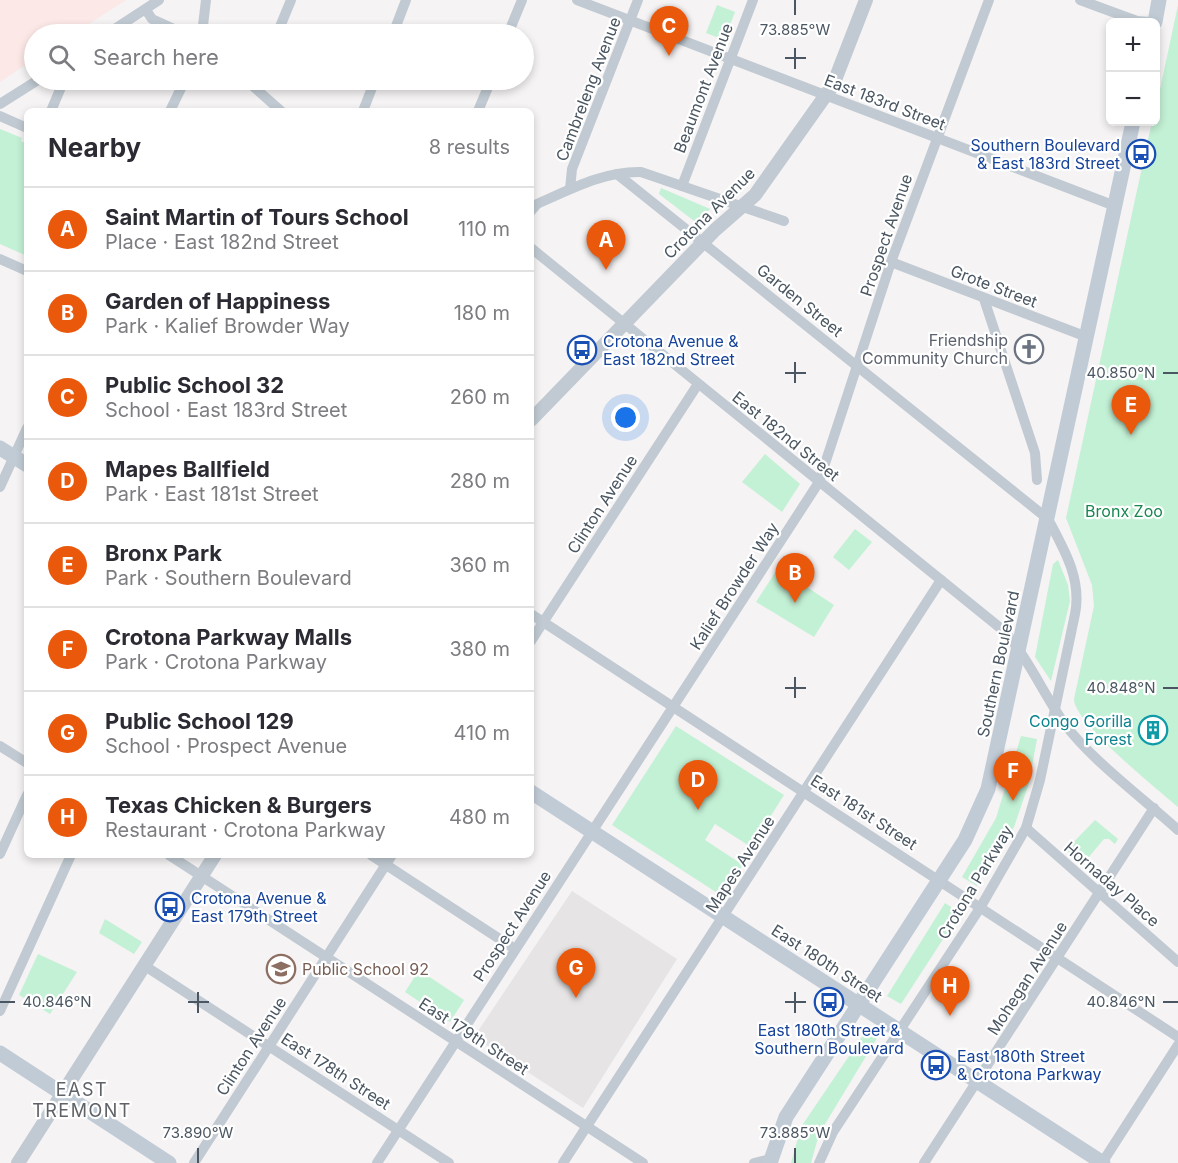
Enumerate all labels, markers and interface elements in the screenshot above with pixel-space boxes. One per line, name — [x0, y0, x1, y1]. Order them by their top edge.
pin: C — [650, 7, 688, 56]
street label: Cambreleng Avenue — [551, 14, 625, 164]
map controls — [1106, 18, 1160, 126]
button: + — [1106, 18, 1160, 72]
street label: Beaumont Avenue — [669, 20, 737, 156]
text: 73.885°W — [760, 20, 830, 39]
search box — [24, 24, 534, 90]
icon: search — [45, 41, 78, 74]
text: Search here — [93, 44, 219, 70]
street label: East 183rd Street — [822, 70, 948, 134]
button: − — [1106, 72, 1160, 126]
text: Nearby — [48, 132, 141, 163]
text: 8 results — [429, 135, 510, 159]
place label: Southern Boulevard & East 183rd Street — [971, 135, 1120, 173]
bus stop icon: Southern Boulevard & East 183rd Street — [1125, 138, 1157, 170]
street label: Crotona Avenue — [659, 163, 759, 263]
street label: Prospect Avenue — [856, 171, 916, 299]
text: Saint Martin of Tours School — [105, 204, 409, 230]
text: A — [60, 217, 75, 241]
text: 110 m — [458, 217, 510, 241]
pin: A — [586, 220, 626, 270]
text: Place · East 182nd Street — [105, 230, 339, 254]
street label: Garden Street — [753, 259, 847, 341]
street label: Grote Street — [948, 260, 1040, 312]
text: Garden of Happiness — [105, 288, 330, 314]
text: B — [61, 301, 74, 325]
text: 180 m — [454, 301, 510, 325]
text: Park · Kalief Browder Way — [105, 314, 350, 338]
place label: Friendship Community Church — [862, 330, 1008, 368]
place label: Crotona Avenue & East 182nd Street — [603, 331, 739, 369]
church icon: Friendship Community Church — [1013, 333, 1045, 365]
bus stop icon: Crotona Avenue & East 182nd Street — [566, 334, 598, 366]
text: 40.850°N — [1087, 363, 1155, 382]
text: Public School 32 — [105, 372, 284, 398]
text: C — [60, 385, 75, 409]
text: 260 m — [450, 385, 510, 409]
pin: E — [1112, 386, 1150, 435]
street label: East 182nd Street — [728, 387, 844, 485]
text: School · East 183rd Street — [105, 398, 347, 422]
your location — [611, 403, 640, 432]
street label: Clinton Avenue — [563, 451, 641, 557]
text: Mapes Ballfield — [105, 456, 270, 482]
text: D — [60, 469, 75, 493]
text: 280 m — [450, 469, 510, 493]
text: Park · East 181st Street — [105, 482, 319, 506]
park label: Bronx Zoo — [1085, 501, 1163, 521]
street label: Kalief Browder Way — [685, 519, 783, 653]
text: Bronx Park — [105, 540, 222, 566]
text: E — [61, 553, 74, 577]
text: 360 m — [449, 553, 510, 577]
pin: B — [776, 554, 814, 603]
text: Park · Southern Boulevard — [105, 566, 352, 590]
street label: Southern Boulevard — [973, 589, 1023, 739]
text: Crotona Parkway Malls — [105, 624, 352, 650]
text: F — [62, 637, 73, 661]
text: 380 m — [450, 637, 510, 661]
text: Park · Crotona Parkway — [105, 650, 327, 674]
text: 40.848°N — [1087, 678, 1155, 697]
text: Public School 129 — [105, 708, 294, 734]
place label: Congo Gorilla Forest — [1029, 711, 1132, 749]
building icon: Congo Gorilla Forest — [1137, 714, 1169, 746]
text: G — [60, 721, 75, 745]
text: 410 m — [454, 721, 510, 745]
text: School · Prospect Avenue — [105, 734, 347, 758]
pin: F — [994, 752, 1032, 801]
pin: D — [678, 760, 718, 810]
street label: East 181st Street — [807, 770, 921, 854]
text: Texas Chicken & Burgers — [105, 792, 372, 818]
text: H — [60, 805, 75, 829]
text: 480 m — [449, 805, 510, 829]
street label: Mapes Avenue — [701, 812, 779, 916]
text: Restaurant · Crotona Parkway — [105, 818, 386, 842]
street label: Crotona Parkway — [933, 821, 1017, 943]
street label: Hornaday Place — [1060, 837, 1164, 931]
street label: Prospect Avenue — [469, 867, 555, 985]
place label: Crotona Avenue & East 179th Street — [191, 888, 327, 926]
bus stop icon: Crotona Avenue & East 179th Street — [154, 891, 186, 923]
street label: Mohegan Avenue — [983, 917, 1071, 1039]
street label: East 180th Street — [768, 920, 886, 1006]
pin: G — [556, 948, 596, 998]
school or university icon: Public School 92 — [265, 953, 297, 985]
place label: Public School 92 — [302, 959, 429, 979]
pin: H — [930, 966, 970, 1016]
bus stop icon: East 180th Street & Southern Boulevard — [813, 986, 845, 1018]
text: 40.846°N — [22, 992, 92, 1011]
text: 40.846°N — [1086, 992, 1156, 1011]
street label: Clinton Avenue — [212, 993, 290, 1099]
street label: East 179th Street — [415, 993, 533, 1079]
place label: East 180th Street & Southern Boulevard — [754, 1020, 904, 1058]
street label: East 178th Street — [278, 1028, 394, 1114]
place label: East 180th Street & Crotona Parkway — [957, 1046, 1102, 1084]
bus stop icon: East 180th Street & Crotona Parkway — [920, 1049, 952, 1081]
district label: EAST TREMONT — [32, 1079, 132, 1121]
text: 73.890°W — [163, 1123, 234, 1142]
text: 73.885°W — [760, 1123, 830, 1142]

